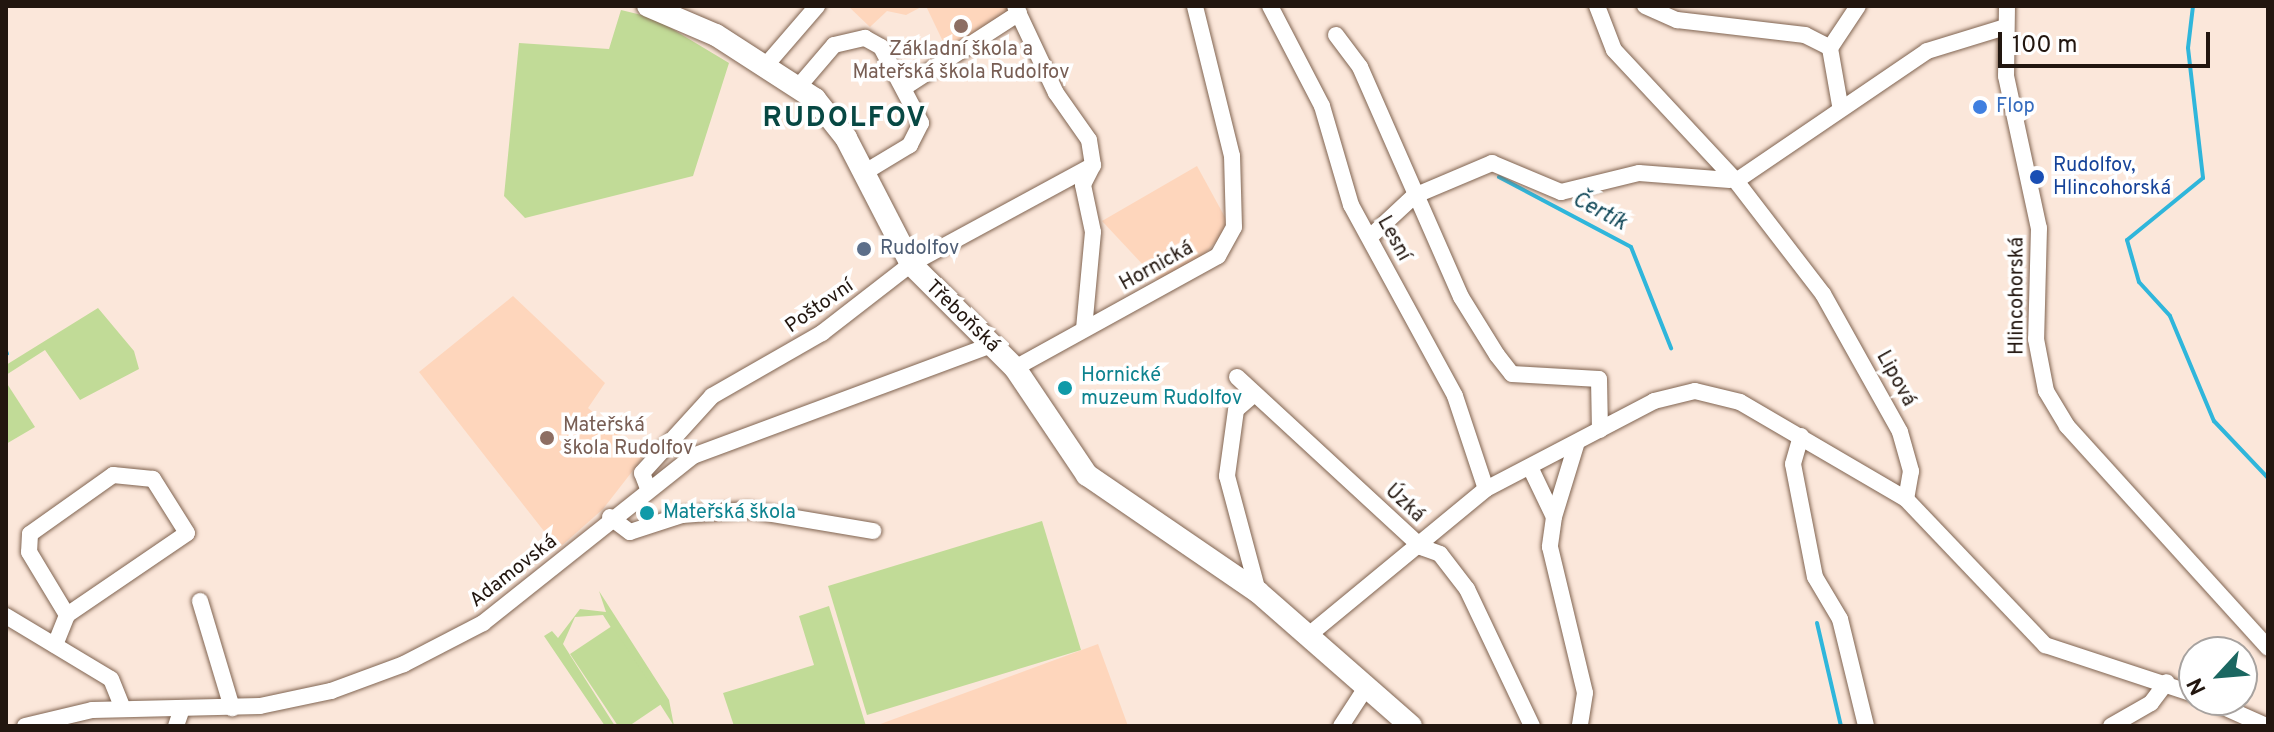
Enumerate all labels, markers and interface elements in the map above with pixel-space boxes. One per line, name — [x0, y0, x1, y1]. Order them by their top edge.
scale bar — [2002, 16, 2214, 66]
marker: Základní škola a Mateřská škola Rudolfov — [952, 17, 970, 35]
text: 100 m — [2012, 31, 2078, 61]
place label: Základní škola a Mateřská škola Rudolfov — [853, 38, 1069, 85]
place label: Flop — [1996, 95, 2035, 119]
marker: Flop — [1971, 98, 1989, 116]
district label: RUDOLFOV — [763, 102, 927, 136]
place label: Rudolfov, Hlincohorská — [2053, 154, 2171, 201]
marker: Rudolfov, Hlincohorská — [2028, 168, 2046, 186]
water label: Čertík — [1567, 187, 1631, 237]
street label: Lesní — [1371, 212, 1415, 266]
place label: Rudolfov — [880, 237, 959, 261]
street label: Hornická — [1116, 237, 1198, 297]
street label: Hlincohorská — [2006, 237, 2030, 355]
marker: Rudolfov — [855, 240, 873, 258]
street label: Poštovní — [781, 275, 859, 339]
street label: Třeboňská — [920, 276, 1004, 358]
street label: Lipová — [1870, 347, 1920, 411]
place label: Hornické muzeum Rudolfov — [1081, 364, 1242, 411]
marker: Hornické muzeum Rudolfov — [1056, 379, 1074, 397]
place label: Mateřská škola Rudolfov — [563, 414, 693, 461]
marker: Mateřská škola Rudolfov — [538, 429, 556, 447]
street label: Úzká — [1379, 480, 1429, 528]
place label: Mateřská škola — [663, 501, 796, 525]
marker: Mateřská škola — [638, 504, 656, 522]
street label: Adamovská — [466, 531, 562, 613]
north arrow — [2178, 636, 2258, 716]
text: N — [2182, 673, 2213, 699]

